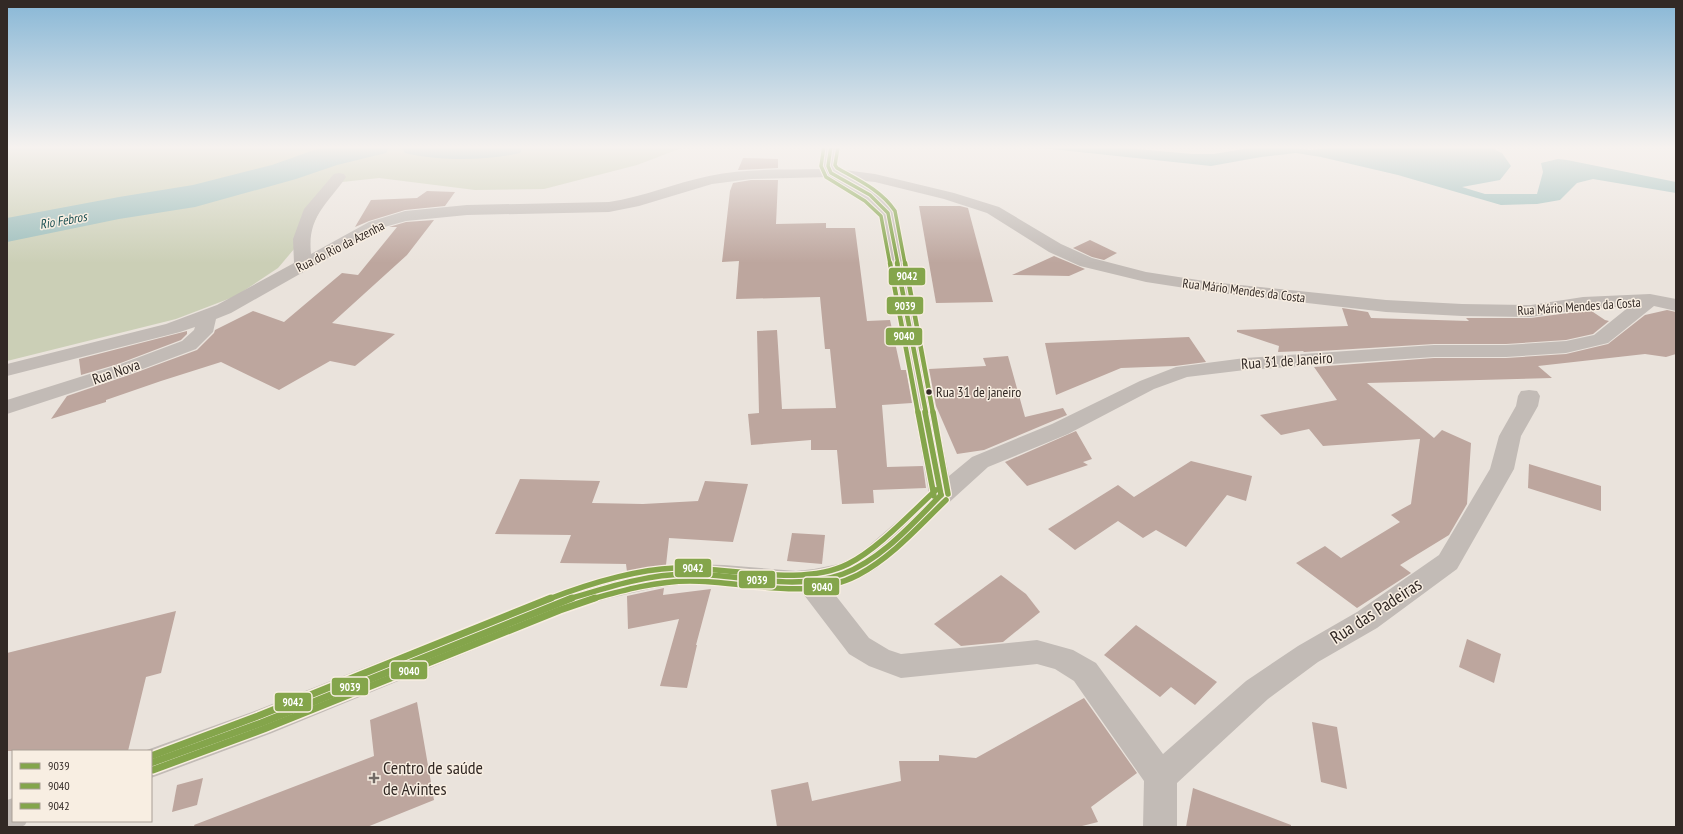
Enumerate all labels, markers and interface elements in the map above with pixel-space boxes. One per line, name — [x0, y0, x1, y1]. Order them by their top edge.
water label: Rio Febros — [38, 208, 89, 233]
street label: Rua do Rio da Azenha — [293, 217, 387, 276]
line badge: 9042 — [888, 267, 926, 286]
text: 9042 — [896, 269, 918, 283]
street label: Rua Mário Mendes da Costa — [1182, 275, 1306, 306]
street label: Rua Mário Mendes da Costa — [1517, 294, 1641, 319]
line badge: 9039 — [886, 296, 924, 315]
text: 9039 — [894, 299, 916, 313]
line badge: 9040 — [885, 327, 923, 346]
text: 9040 — [893, 329, 915, 343]
street label: Rua 31 de Janeiro — [1241, 348, 1333, 373]
street label: Rua Nova — [90, 355, 142, 389]
place label: Rua 31 de janeiro — [936, 383, 1021, 401]
marker: Rua 31 de janeiro — [924, 387, 934, 397]
line badge: 9042 — [674, 558, 712, 578]
text: 9042 — [682, 561, 704, 575]
line badge: 9039 — [738, 570, 776, 589]
street label: Rua das Padeiras — [1326, 572, 1426, 649]
text: 9039 — [746, 573, 768, 587]
line badge: 9040 — [803, 577, 840, 596]
text: 9040 — [811, 580, 833, 594]
line badge: 9040 — [390, 661, 428, 680]
text: 9040 — [398, 664, 420, 678]
line badge: 9039 — [331, 677, 369, 696]
text: 9039 — [339, 680, 361, 694]
line badge: 9042 — [274, 692, 312, 712]
text: 9042 — [282, 695, 304, 709]
legend — [12, 750, 152, 822]
place label: Centro de saúde de Avintes — [383, 756, 483, 800]
text: 9039 — [48, 758, 70, 773]
marker: Centro de saúde de Avintes — [368, 772, 380, 784]
text: 9040 — [48, 778, 70, 793]
text: 9042 — [48, 798, 70, 813]

